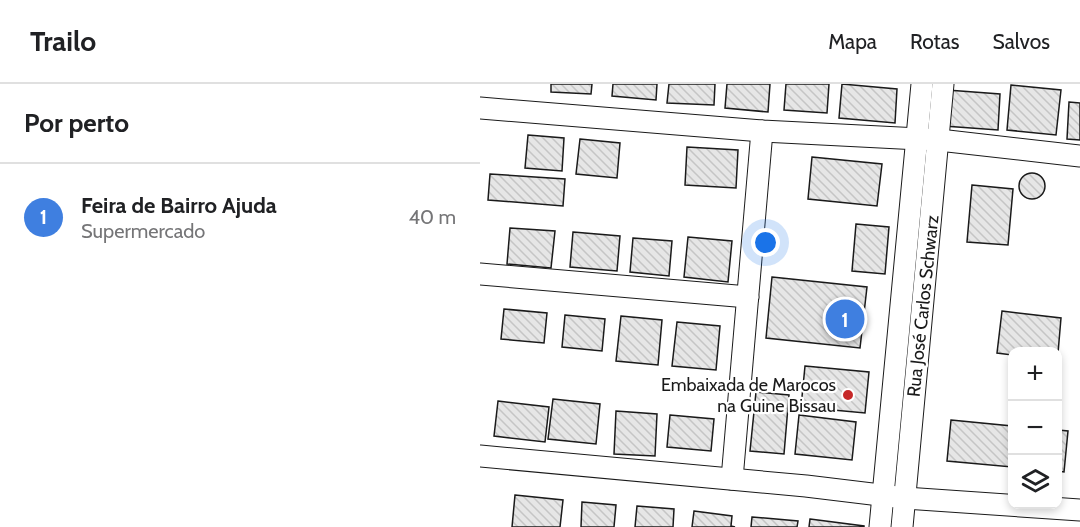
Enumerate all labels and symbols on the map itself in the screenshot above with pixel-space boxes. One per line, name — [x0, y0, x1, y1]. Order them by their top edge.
street label: Rua José Carlos Schwarz — [903, 213, 944, 398]
your location — [751, 228, 780, 257]
pin: 1 — [826, 296, 865, 342]
place label: Embaixada de Marocos na Guine Bissau — [661, 374, 836, 417]
marker: Embaixada de Marocos na Guine Bissau — [841, 388, 855, 402]

